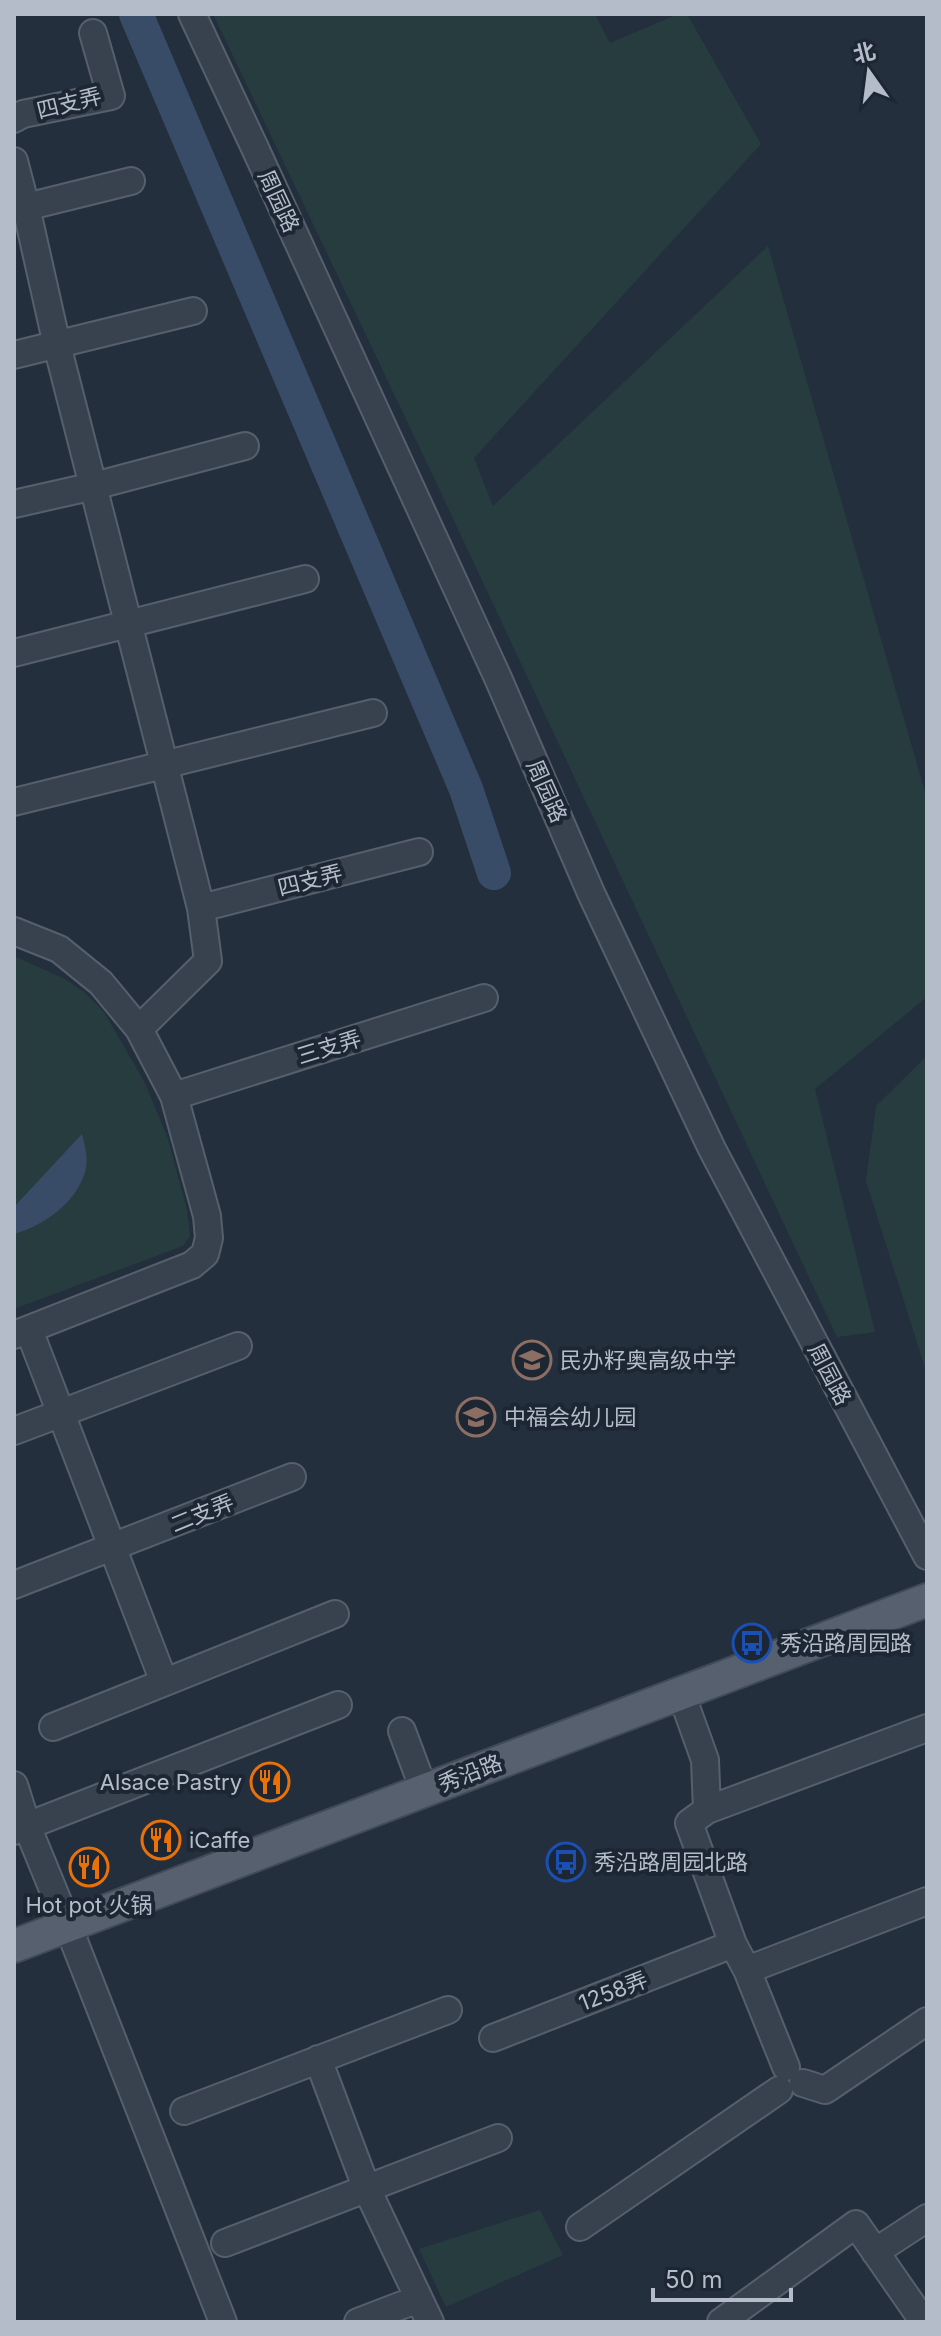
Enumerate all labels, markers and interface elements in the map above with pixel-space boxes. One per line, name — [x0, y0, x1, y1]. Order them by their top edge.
north arrow — [829, 32, 909, 112]
text: 北 — [850, 37, 878, 68]
street label: 四支弄 — [34, 82, 104, 124]
street label: 周园路 — [253, 166, 305, 236]
street label: 周园路 — [522, 756, 572, 826]
street label: 四支弄 — [275, 859, 345, 901]
street label: 三支弄 — [294, 1025, 364, 1069]
school or university icon: 民办籽奥高级中学 — [511, 1339, 553, 1381]
street label: 周园路 — [803, 1339, 857, 1409]
place label: 民办籽奥高级中学 — [560, 1347, 736, 1373]
school or university icon: 中福会幼儿园 — [455, 1396, 497, 1438]
place label: 中福会幼儿园 — [504, 1404, 636, 1430]
street label: 二支弄 — [167, 1489, 237, 1537]
bus stop icon: 秀沿路周园路 — [731, 1622, 773, 1664]
place label: 秀沿路周园路 — [780, 1630, 912, 1656]
street label: 秀沿路 — [435, 1749, 505, 1797]
restaurant icon: Alsace Pastry — [249, 1761, 291, 1803]
place label: Alsace Pastry — [100, 1769, 242, 1795]
restaurant icon: iCaffe — [140, 1819, 182, 1861]
place label: iCaffe — [189, 1827, 250, 1853]
bus stop icon: 秀沿路周园北路 — [545, 1841, 587, 1883]
restaurant icon: Hot pot 火锅 — [68, 1846, 110, 1888]
place label: 秀沿路周园北路 — [594, 1849, 748, 1875]
place label: Hot pot 火锅 — [26, 1892, 152, 1918]
street label: 1258弄 — [575, 1966, 651, 2016]
scale bar — [653, 2252, 791, 2302]
text: 50 m — [665, 2265, 723, 2294]

